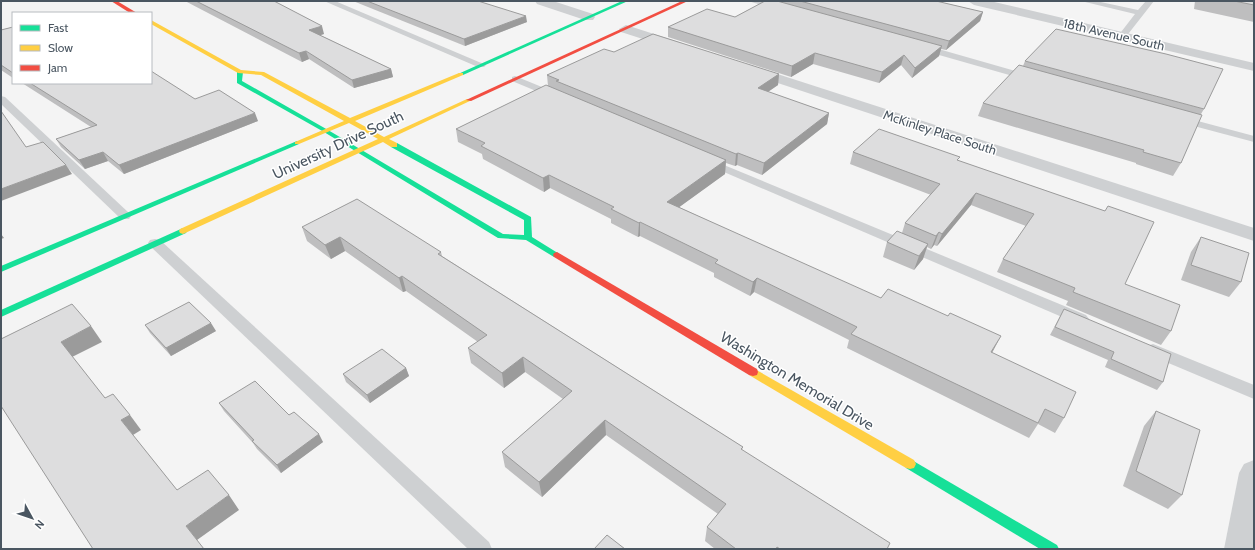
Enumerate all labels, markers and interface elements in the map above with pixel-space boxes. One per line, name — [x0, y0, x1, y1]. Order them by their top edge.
legend — [12, 12, 152, 84]
street label: 18th Avenue South — [1062, 15, 1166, 53]
text: Fast — [48, 20, 68, 35]
text: Slow — [48, 40, 73, 55]
text: Jam — [47, 60, 67, 75]
street label: McKinley Place South — [881, 106, 999, 158]
street label: University Drive South — [270, 107, 406, 183]
street label: Washington Memorial Drive — [717, 328, 877, 434]
north arrow — [12, 498, 52, 538]
text: N — [32, 517, 48, 532]

